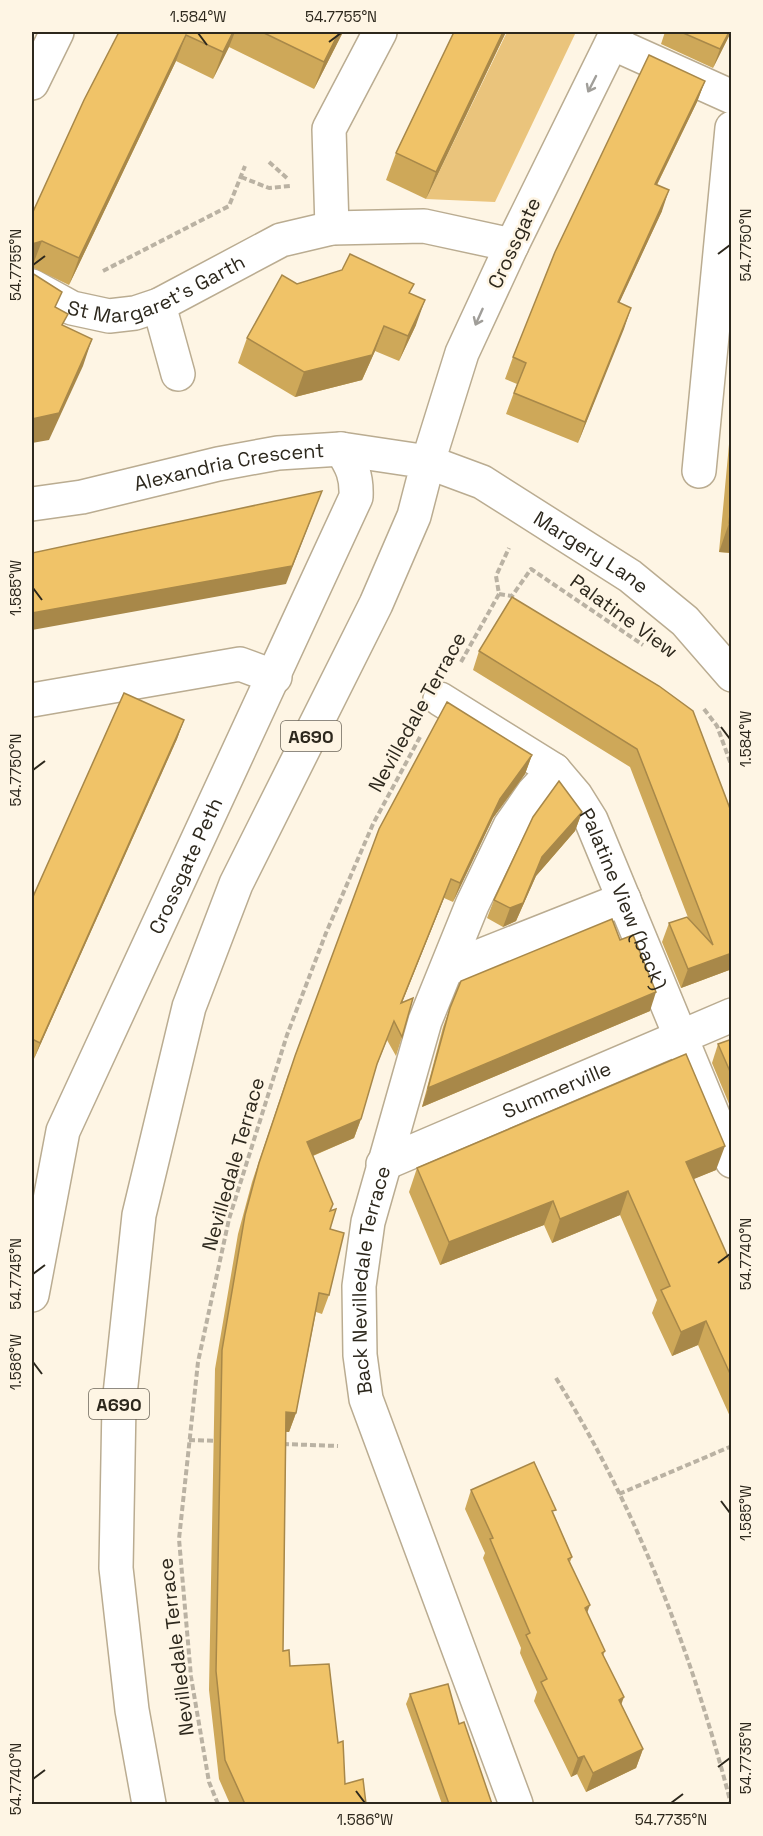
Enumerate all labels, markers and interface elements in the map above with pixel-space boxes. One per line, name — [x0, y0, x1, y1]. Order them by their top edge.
text: 1.584°W — [170, 7, 226, 26]
text: 54.7755°N — [305, 7, 377, 26]
one-way arrow — [585, 75, 597, 93]
street label: Crossgate — [482, 193, 546, 293]
text: 54.7750°N — [736, 209, 755, 281]
text: 54.7755°N — [6, 229, 25, 301]
street label: St Margaret's Garth — [65, 249, 250, 329]
one-way arrow — [472, 308, 484, 326]
street label: Alexandria Crescent — [131, 437, 325, 497]
street label: Margery Lane — [529, 505, 654, 599]
text: 1.585°W — [6, 560, 25, 616]
street label: Palatine View — [565, 568, 683, 664]
street label: Nevilledale Terrace — [362, 627, 472, 797]
text: 1.584°W — [736, 711, 755, 767]
road number: A690 — [281, 721, 341, 751]
text: 54.7750°N — [6, 734, 25, 806]
street label: Crossgate Peth — [143, 793, 228, 938]
street label: Palatine View (back) — [574, 803, 673, 994]
street label: Summerville — [499, 1055, 615, 1124]
street label: Nevilledale Terrace — [196, 1074, 270, 1254]
street label: Back Nevilledale Terrace — [346, 1163, 396, 1396]
text: 54.7740°N — [736, 1218, 755, 1290]
text: 54.7745°N — [6, 1238, 25, 1310]
text: 1.586°W — [6, 1334, 25, 1390]
road number: A690 — [89, 1389, 149, 1419]
text: 1.585°W — [736, 1485, 755, 1541]
street label: Nevilledale Terrace — [152, 1557, 200, 1737]
text: 54.7735°N — [736, 1722, 755, 1794]
text: 54.7740°N — [6, 1743, 25, 1815]
text: 1.586°W — [337, 1810, 393, 1829]
text: 54.7735°N — [635, 1810, 707, 1829]

